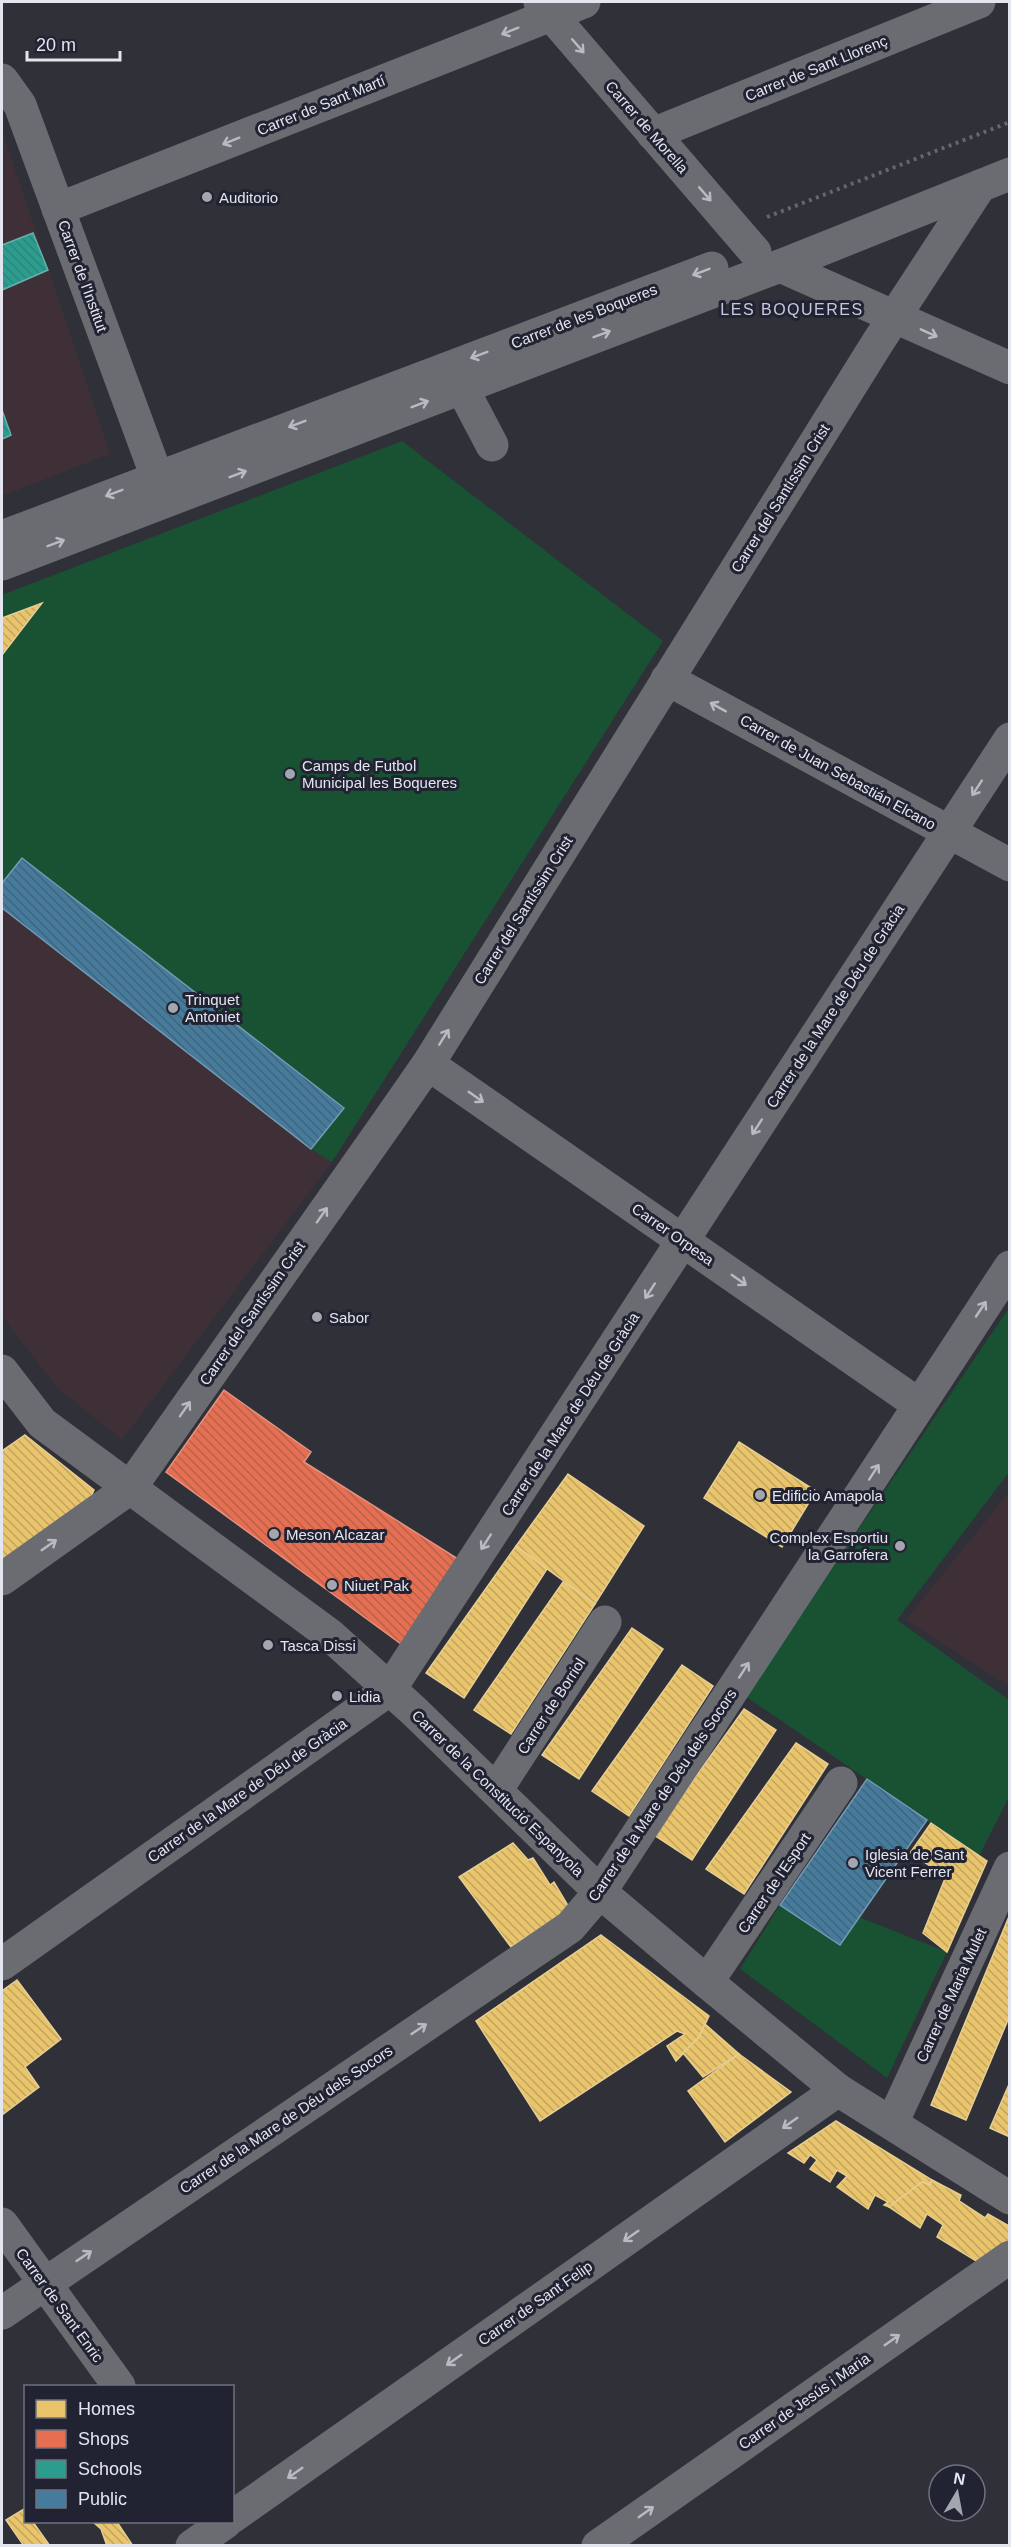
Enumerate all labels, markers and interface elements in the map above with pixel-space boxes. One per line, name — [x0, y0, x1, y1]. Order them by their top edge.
scale bar — [27, 24, 120, 62]
one-way arrow — [501, 26, 520, 37]
street label: Carrer de Sant Llorenç — [742, 32, 890, 104]
text: 20 m — [36, 35, 76, 55]
one-way arrow — [571, 38, 585, 53]
street label: Carrer de Sant Martí — [254, 71, 388, 138]
street label: Carrer de Morella — [602, 77, 692, 177]
one-way arrow — [222, 136, 241, 147]
one-way arrow — [698, 186, 712, 201]
place label: Auditorio — [219, 189, 278, 206]
marker: Auditorio — [200, 190, 214, 204]
street label: Carrer de l'Institut — [55, 218, 111, 335]
one-way arrow — [692, 267, 711, 278]
street label: Carrer de les Boqueres — [509, 280, 659, 352]
district label: LES BOQUERES — [720, 301, 864, 318]
one-way arrow — [593, 328, 611, 339]
one-way arrow — [920, 328, 938, 339]
one-way arrow — [470, 351, 489, 362]
one-way arrow — [411, 398, 429, 409]
one-way arrow — [288, 419, 307, 430]
street label: Carrer del Santíssim Crist — [727, 420, 833, 575]
one-way arrow — [228, 467, 247, 478]
one-way arrow — [106, 488, 124, 499]
one-way arrow — [46, 537, 65, 548]
one-way arrow — [710, 701, 727, 713]
street label: Carrer de Juan Sebastián Elcano — [737, 711, 939, 833]
place label: Camps de Futbol Municipal les Boqueres — [302, 757, 457, 791]
marker: Camps de Futbol Municipal les Boqueres — [283, 767, 297, 781]
one-way arrow — [971, 779, 983, 796]
street label: Carrer del Santíssim Crist — [470, 832, 576, 987]
street label: Carrer de la Mare de Déu de Gràcia — [763, 900, 908, 1111]
place label: Trinquet Antoniet — [185, 991, 241, 1025]
marker: Trinquet Antoniet — [166, 1001, 180, 1015]
one-way arrow — [439, 1029, 451, 1046]
one-way arrow — [467, 1091, 483, 1103]
one-way arrow — [750, 1119, 763, 1136]
street label: Carrer Orpesa — [629, 1200, 718, 1269]
one-way arrow — [315, 1207, 328, 1223]
street label: Carrer del Santíssim Crist — [196, 1237, 309, 1388]
one-way arrow — [731, 1274, 747, 1286]
one-way arrow — [644, 1282, 656, 1299]
one-way arrow — [976, 1301, 988, 1318]
street label: Carrer de la Mare de Déu de Gràcia — [498, 1308, 643, 1519]
place label: Sabor — [329, 1309, 369, 1326]
marker: Sabor — [310, 1310, 324, 1324]
one-way arrow — [179, 1401, 191, 1417]
one-way arrow — [868, 1464, 880, 1481]
place label: Edificio Amapola — [772, 1487, 884, 1504]
marker: Edificio Amapola — [753, 1488, 767, 1502]
place label: Meson Alcazar — [286, 1526, 384, 1543]
marker: Meson Alcazar — [267, 1527, 281, 1541]
place label: Complex Esportiu la Garrofera — [770, 1529, 889, 1563]
one-way arrow — [480, 1533, 492, 1550]
one-way arrow — [41, 1539, 57, 1551]
marker: Complex Esportiu la Garrofera — [893, 1539, 907, 1553]
place label: Niuet Pak — [344, 1577, 410, 1594]
marker: Niuet Pak — [325, 1578, 339, 1592]
place label: Tasca Dissi — [280, 1637, 356, 1654]
marker: Tasca Dissi — [261, 1638, 275, 1652]
street label: Carrer de Borriol — [514, 1655, 588, 1757]
one-way arrow — [738, 1662, 751, 1679]
street label: Carrer de la Mare de Déu dels Socors — [584, 1686, 740, 1904]
place label: Lidia — [349, 1688, 381, 1705]
marker: Lidia — [330, 1689, 344, 1703]
street label: Carrer de la Constitució Espanyola — [409, 1706, 588, 1880]
street label: Carrer de la Mare de Déu de Gràcia — [144, 1714, 350, 1866]
street label: Carrer de l'Esport — [734, 1829, 814, 1936]
place label: Iglesia de Sant Vicent Ferrer — [865, 1846, 965, 1880]
marker: Iglesia de Sant Vicent Ferrer — [846, 1856, 860, 1870]
street label: Carrer de Maria Mulet — [912, 1925, 990, 2065]
one-way arrow — [410, 2023, 427, 2035]
street label: Carrer de la Mare de Déu dels Socors — [177, 2041, 395, 2197]
one-way arrow — [783, 2117, 799, 2129]
one-way arrow — [623, 2230, 639, 2242]
street label: Carrer de Sant Enric — [13, 2245, 107, 2366]
one-way arrow — [75, 2250, 91, 2262]
street label: Carrer de Sant Felip — [475, 2257, 595, 2349]
one-way arrow — [883, 2334, 899, 2346]
street label: Carrer de Jesús i Maria — [735, 2349, 873, 2453]
one-way arrow — [447, 2354, 463, 2366]
legend — [24, 2385, 234, 2523]
text: Homes — [78, 2399, 135, 2419]
text: Shops — [78, 2429, 129, 2449]
text: Schools — [78, 2459, 142, 2479]
north arrow — [927, 2463, 987, 2523]
one-way arrow — [288, 2467, 304, 2479]
text: N — [952, 2469, 967, 2488]
text: Public — [78, 2489, 127, 2509]
one-way arrow — [637, 2506, 653, 2518]

